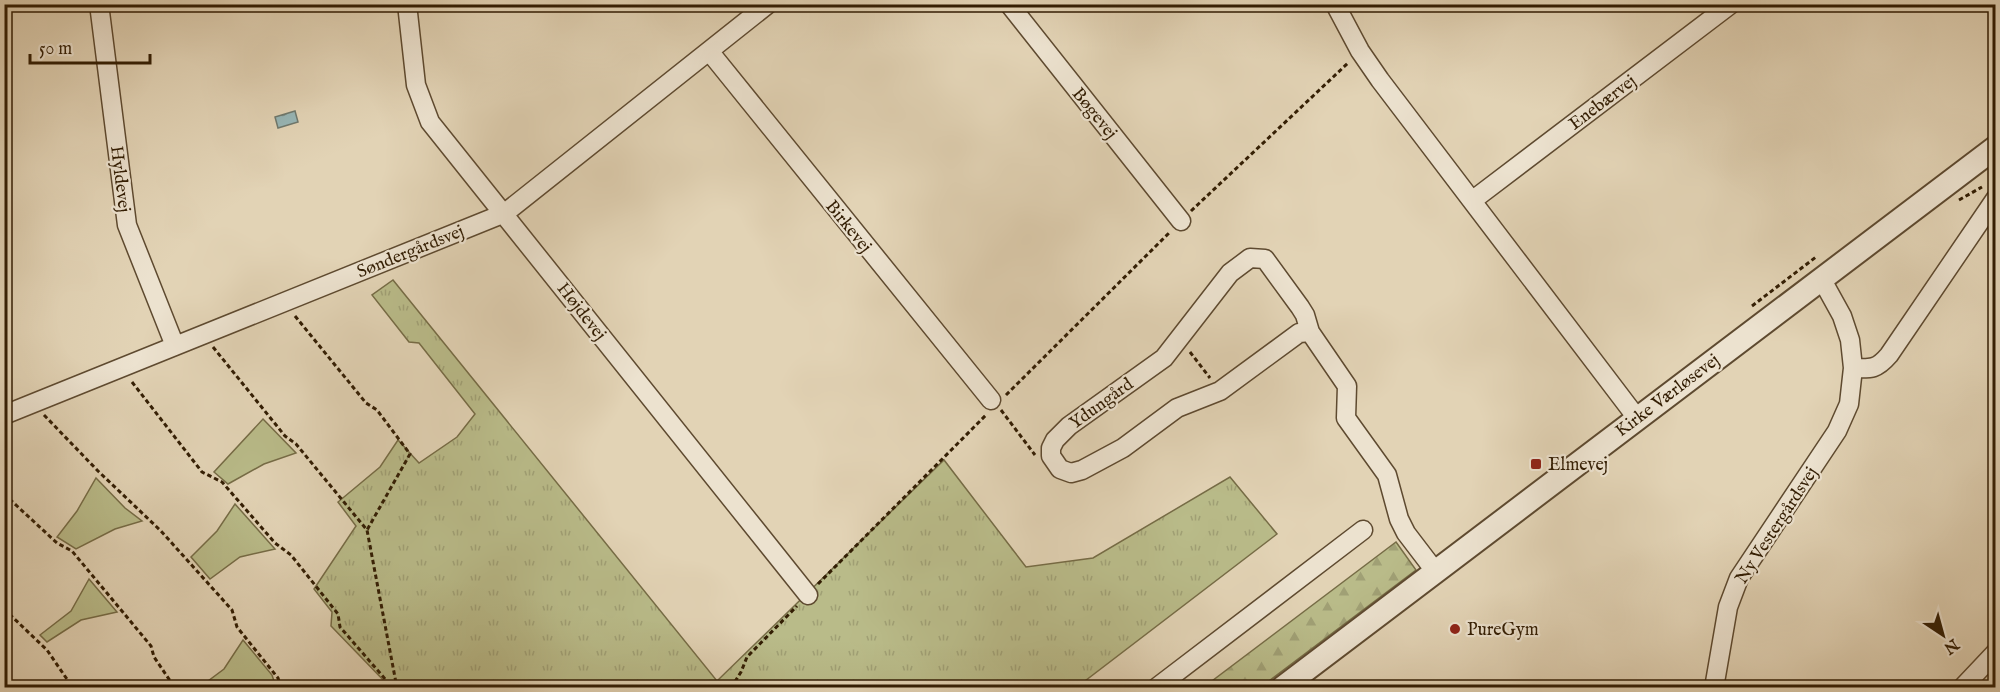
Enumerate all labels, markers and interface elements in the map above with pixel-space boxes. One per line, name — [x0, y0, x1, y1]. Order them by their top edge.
scale bar — [30, 27, 150, 65]
text: 50 m — [39, 38, 72, 61]
street label: Enebærvej — [1564, 70, 1641, 136]
street label: Bøgevej — [1066, 83, 1122, 145]
street label: Hyldevej — [104, 145, 135, 214]
street label: Birkevej — [820, 196, 876, 258]
street label: Søndergårdsvej — [354, 220, 467, 284]
street label: Højdevej — [551, 278, 611, 346]
street label: Kirke Værløsevej — [1611, 349, 1725, 443]
street label: Ydungård — [1065, 373, 1139, 435]
place label: Elmevej — [1548, 454, 1608, 477]
marker: Elmevej — [1529, 457, 1543, 471]
street label: Ny Vestergårdsvej — [1731, 463, 1824, 589]
north arrow — [1913, 605, 1973, 665]
place label: PureGym — [1467, 619, 1539, 642]
marker: PureGym — [1448, 622, 1462, 636]
text: N — [1939, 633, 1963, 658]

